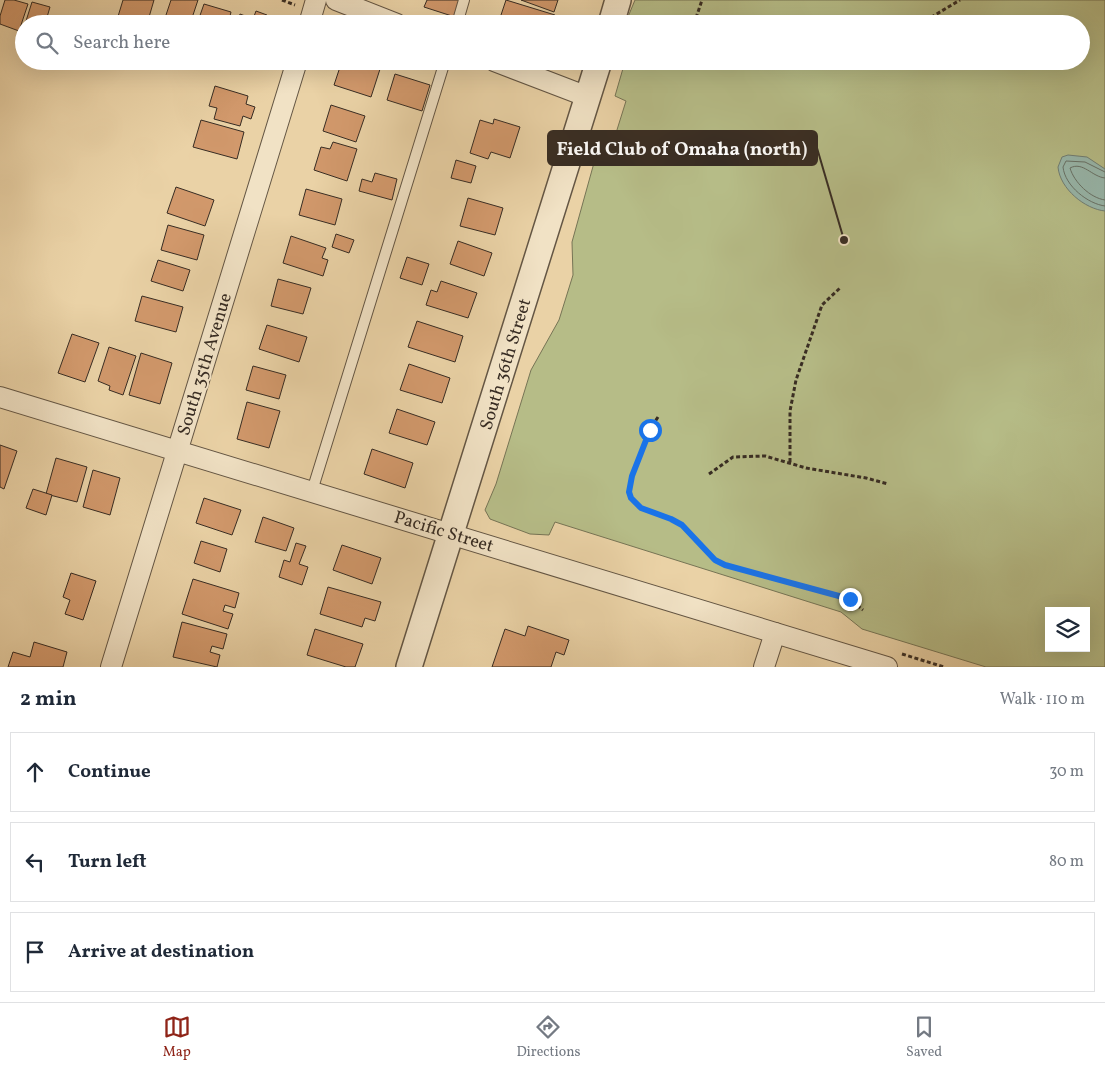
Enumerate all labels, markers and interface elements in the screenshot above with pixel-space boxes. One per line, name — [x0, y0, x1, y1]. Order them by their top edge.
search box — [15, 15, 1090, 70]
icon: search — [33, 29, 61, 57]
text: Search here — [73, 30, 170, 56]
callout: Field Club of Omaha (north) — [548, 131, 817, 165]
text: Field Club of Omaha (north) — [557, 137, 807, 163]
street label: South 35th Avenue — [172, 290, 239, 439]
street label: South 36th Street — [475, 296, 538, 433]
route start — [639, 419, 662, 442]
street label: Pacific Street — [391, 505, 496, 559]
route end — [839, 588, 862, 611]
map controls — [1045, 607, 1090, 652]
button: layers — [1045, 607, 1090, 652]
text: 2 min — [20, 685, 77, 714]
text: Walk · 110 m — [1000, 689, 1085, 711]
icon: ahead — [21, 758, 49, 786]
text: Continue — [68, 759, 151, 785]
text: 30 m — [1049, 761, 1084, 783]
icon: left — [21, 848, 49, 876]
text: Turn left — [68, 849, 147, 875]
text: 80 m — [1049, 851, 1084, 873]
icon: arrive — [21, 938, 49, 966]
text: Arrive at destination — [68, 939, 254, 965]
tab: Map — [163, 1013, 191, 1062]
tab: Directions — [516, 1013, 581, 1062]
tab: Saved — [906, 1013, 942, 1062]

